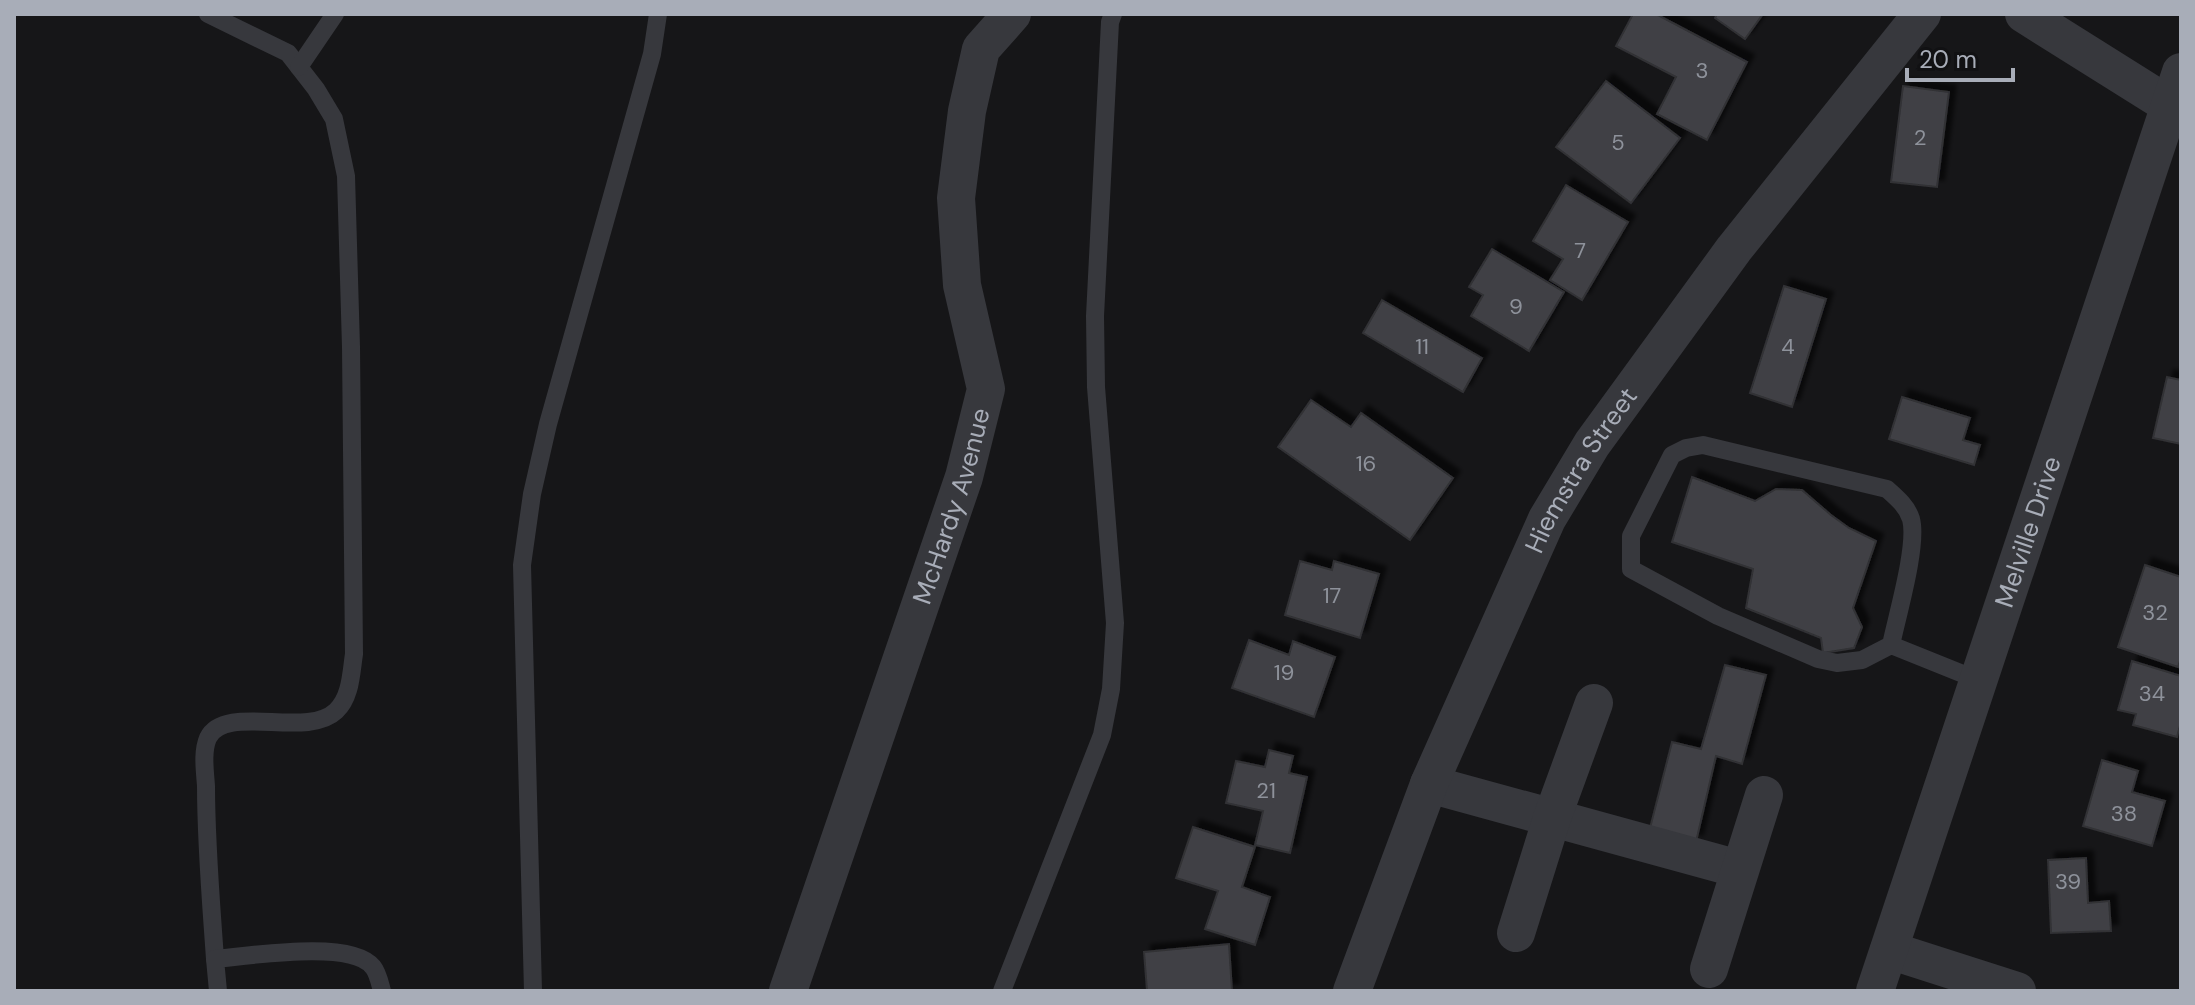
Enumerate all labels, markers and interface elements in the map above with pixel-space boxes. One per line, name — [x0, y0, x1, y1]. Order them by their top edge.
scale bar — [1907, 32, 2013, 82]
text: 20 m — [1919, 44, 1977, 75]
house number: 3 — [1695, 56, 1709, 85]
house number: 2 — [1914, 123, 1926, 152]
house number: 5 — [1611, 128, 1625, 157]
house number: 7 — [1574, 236, 1586, 265]
house number: 9 — [1509, 292, 1523, 321]
house number: 11 — [1415, 332, 1429, 361]
house number: 4 — [1781, 332, 1795, 361]
street label: Hiemstra Street — [1517, 381, 1645, 558]
street label: McHardy Avenue — [905, 404, 998, 609]
house number: 16 — [1356, 449, 1376, 478]
street label: Melville Drive — [1987, 452, 2069, 612]
house number: 17 — [1323, 581, 1341, 610]
house number: 32 — [2142, 598, 2168, 627]
house number: 19 — [1274, 658, 1294, 687]
house number: 34 — [2139, 679, 2165, 708]
house number: 21 — [1256, 776, 1276, 805]
house number: 38 — [2111, 799, 2137, 828]
house number: 39 — [2055, 867, 2081, 896]

